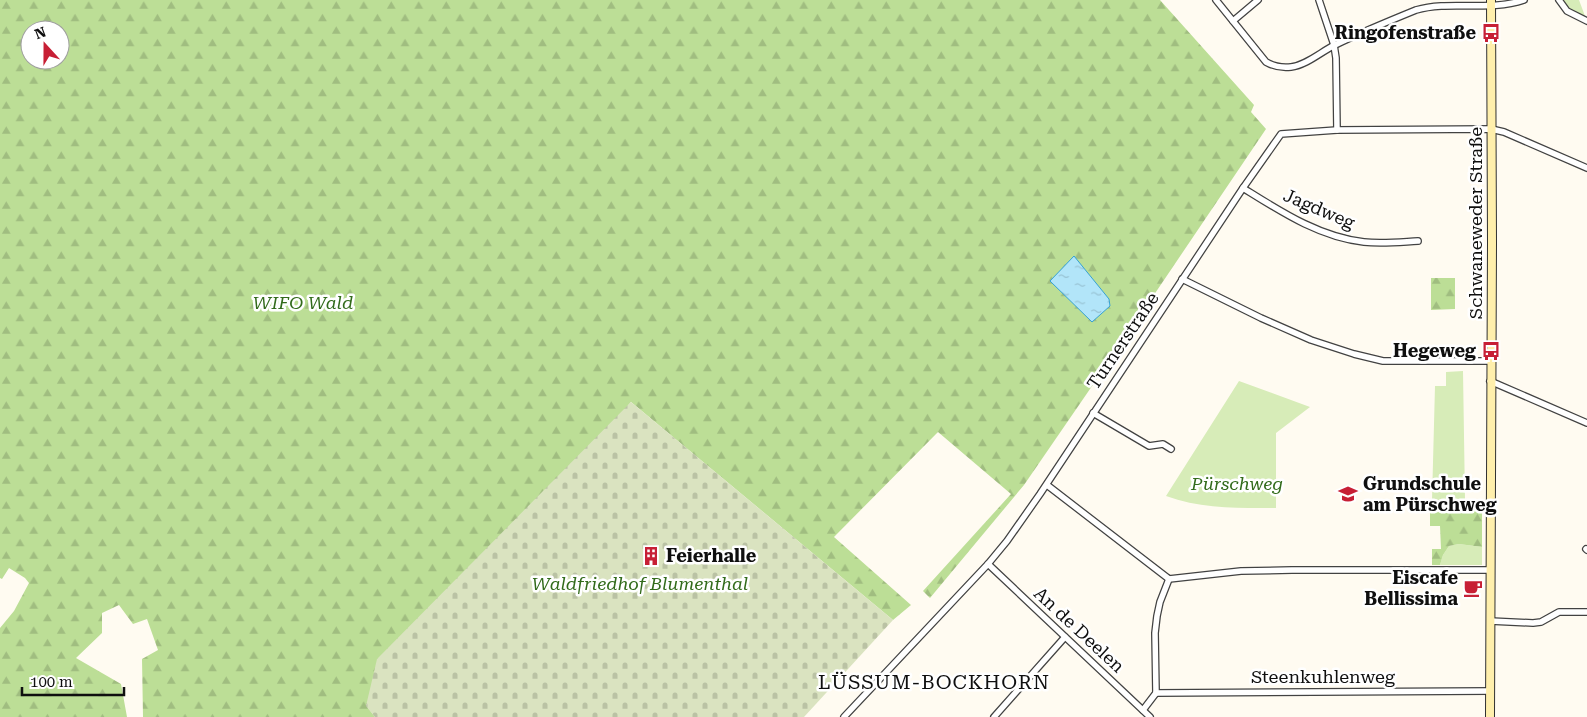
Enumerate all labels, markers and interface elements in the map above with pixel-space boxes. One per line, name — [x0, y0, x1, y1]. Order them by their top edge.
north arrow — [20, 20, 70, 70]
place label: Ringofenstraße — [1335, 22, 1476, 43]
bus stop icon: Ringofenstraße — [1480, 22, 1502, 44]
text: N — [32, 23, 48, 42]
street label: Schwaneweder Straße — [1465, 127, 1486, 319]
street label: Jagdweg — [1280, 184, 1359, 233]
street label: Turnerstraße — [1082, 288, 1163, 393]
park label: WIFO Wald — [253, 292, 353, 313]
place label: Hegeweg — [1393, 340, 1477, 361]
bus stop icon: Hegeweg — [1480, 340, 1502, 362]
park label: Pürschweg — [1190, 473, 1283, 494]
place label: Grundschule am Pürschweg — [1363, 473, 1497, 515]
school or university icon: Grundschule am Pürschweg — [1337, 483, 1359, 505]
building icon: Feierhalle — [640, 545, 662, 567]
place label: Feierhalle — [666, 545, 757, 566]
place label: Eiscafe Bellissima — [1364, 567, 1458, 609]
park label: Waldfriedhof Blumenthal — [532, 573, 748, 594]
cafe icon: Eiscafe Bellissima — [1462, 577, 1484, 599]
street label: An de Deelen — [1030, 583, 1129, 677]
scale bar — [22, 664, 125, 696]
street label: Steenkuhlenweg — [1251, 666, 1396, 687]
district label: LÜSSUM-BOCKHORN — [818, 670, 1050, 694]
text: 100 m — [30, 673, 73, 691]

